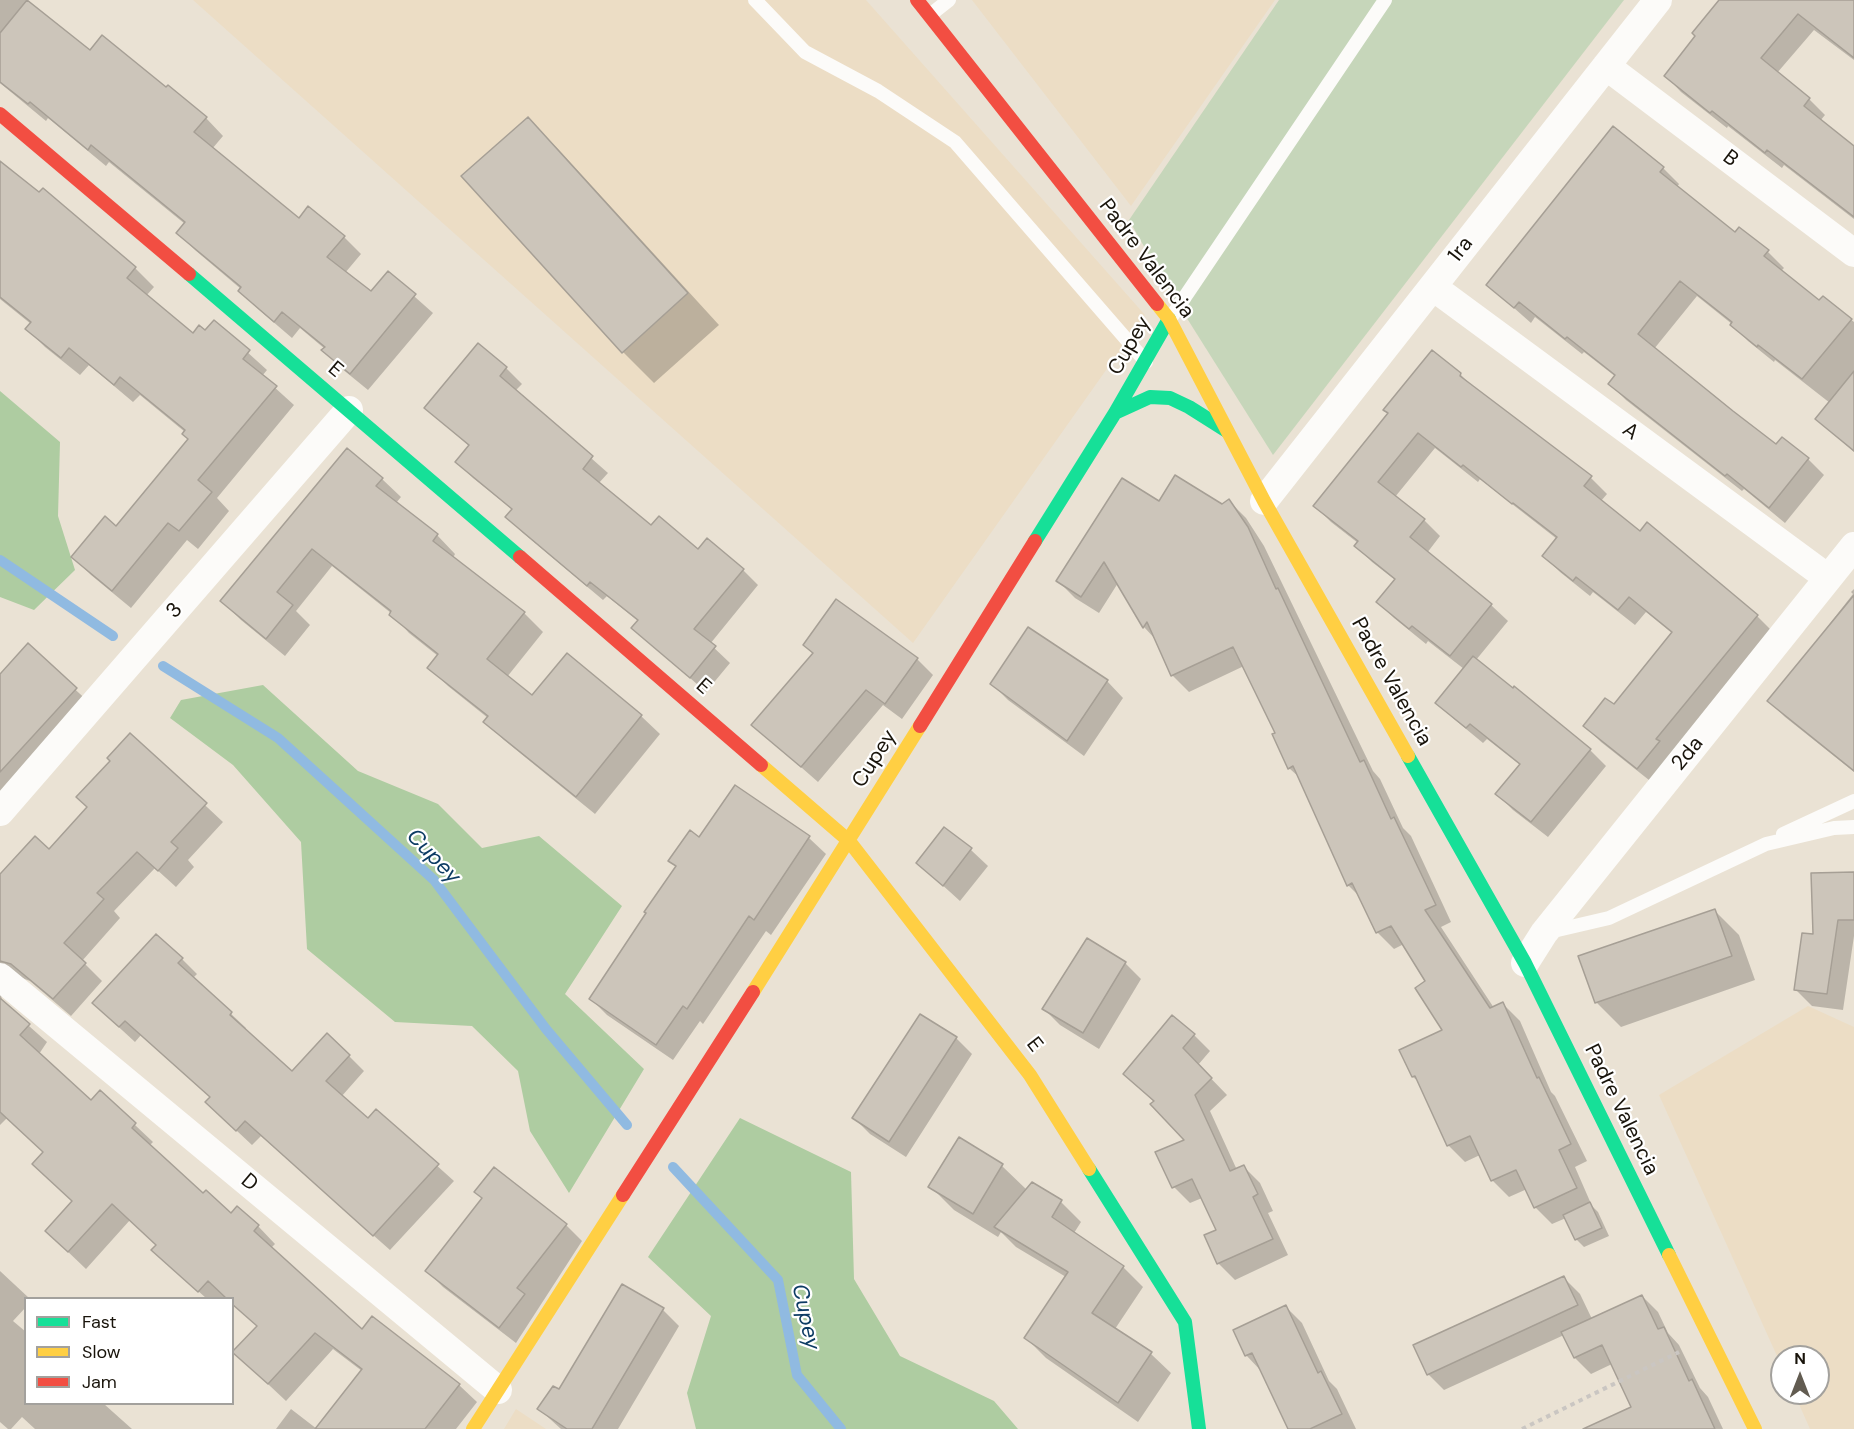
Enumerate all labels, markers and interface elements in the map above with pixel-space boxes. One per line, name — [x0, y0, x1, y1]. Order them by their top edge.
street label: B — [1717, 145, 1743, 173]
street label: Padre Valencia — [1093, 194, 1199, 324]
street label: 1ra — [1443, 232, 1479, 268]
street label: Cupey — [1103, 312, 1157, 380]
street label: E — [322, 357, 348, 383]
street label: A — [1617, 418, 1643, 446]
street label: 3 — [161, 598, 189, 624]
street label: Padre Valencia — [1345, 614, 1437, 750]
street label: E — [690, 674, 716, 700]
street label: Cupey — [848, 725, 902, 793]
street label: 2da — [1667, 732, 1709, 776]
water label: Cupey — [400, 824, 466, 890]
street label: E — [1020, 1033, 1048, 1057]
street label: Padre Valencia — [1578, 1040, 1664, 1180]
street label: D — [235, 1169, 263, 1197]
water label: Cupey — [785, 1282, 825, 1352]
legend — [24, 1297, 234, 1405]
text: Fast — [82, 1310, 117, 1334]
text: Slow — [82, 1340, 121, 1364]
north arrow — [1770, 1345, 1830, 1405]
text: N — [1794, 1348, 1806, 1369]
text: Jam — [82, 1370, 117, 1394]

